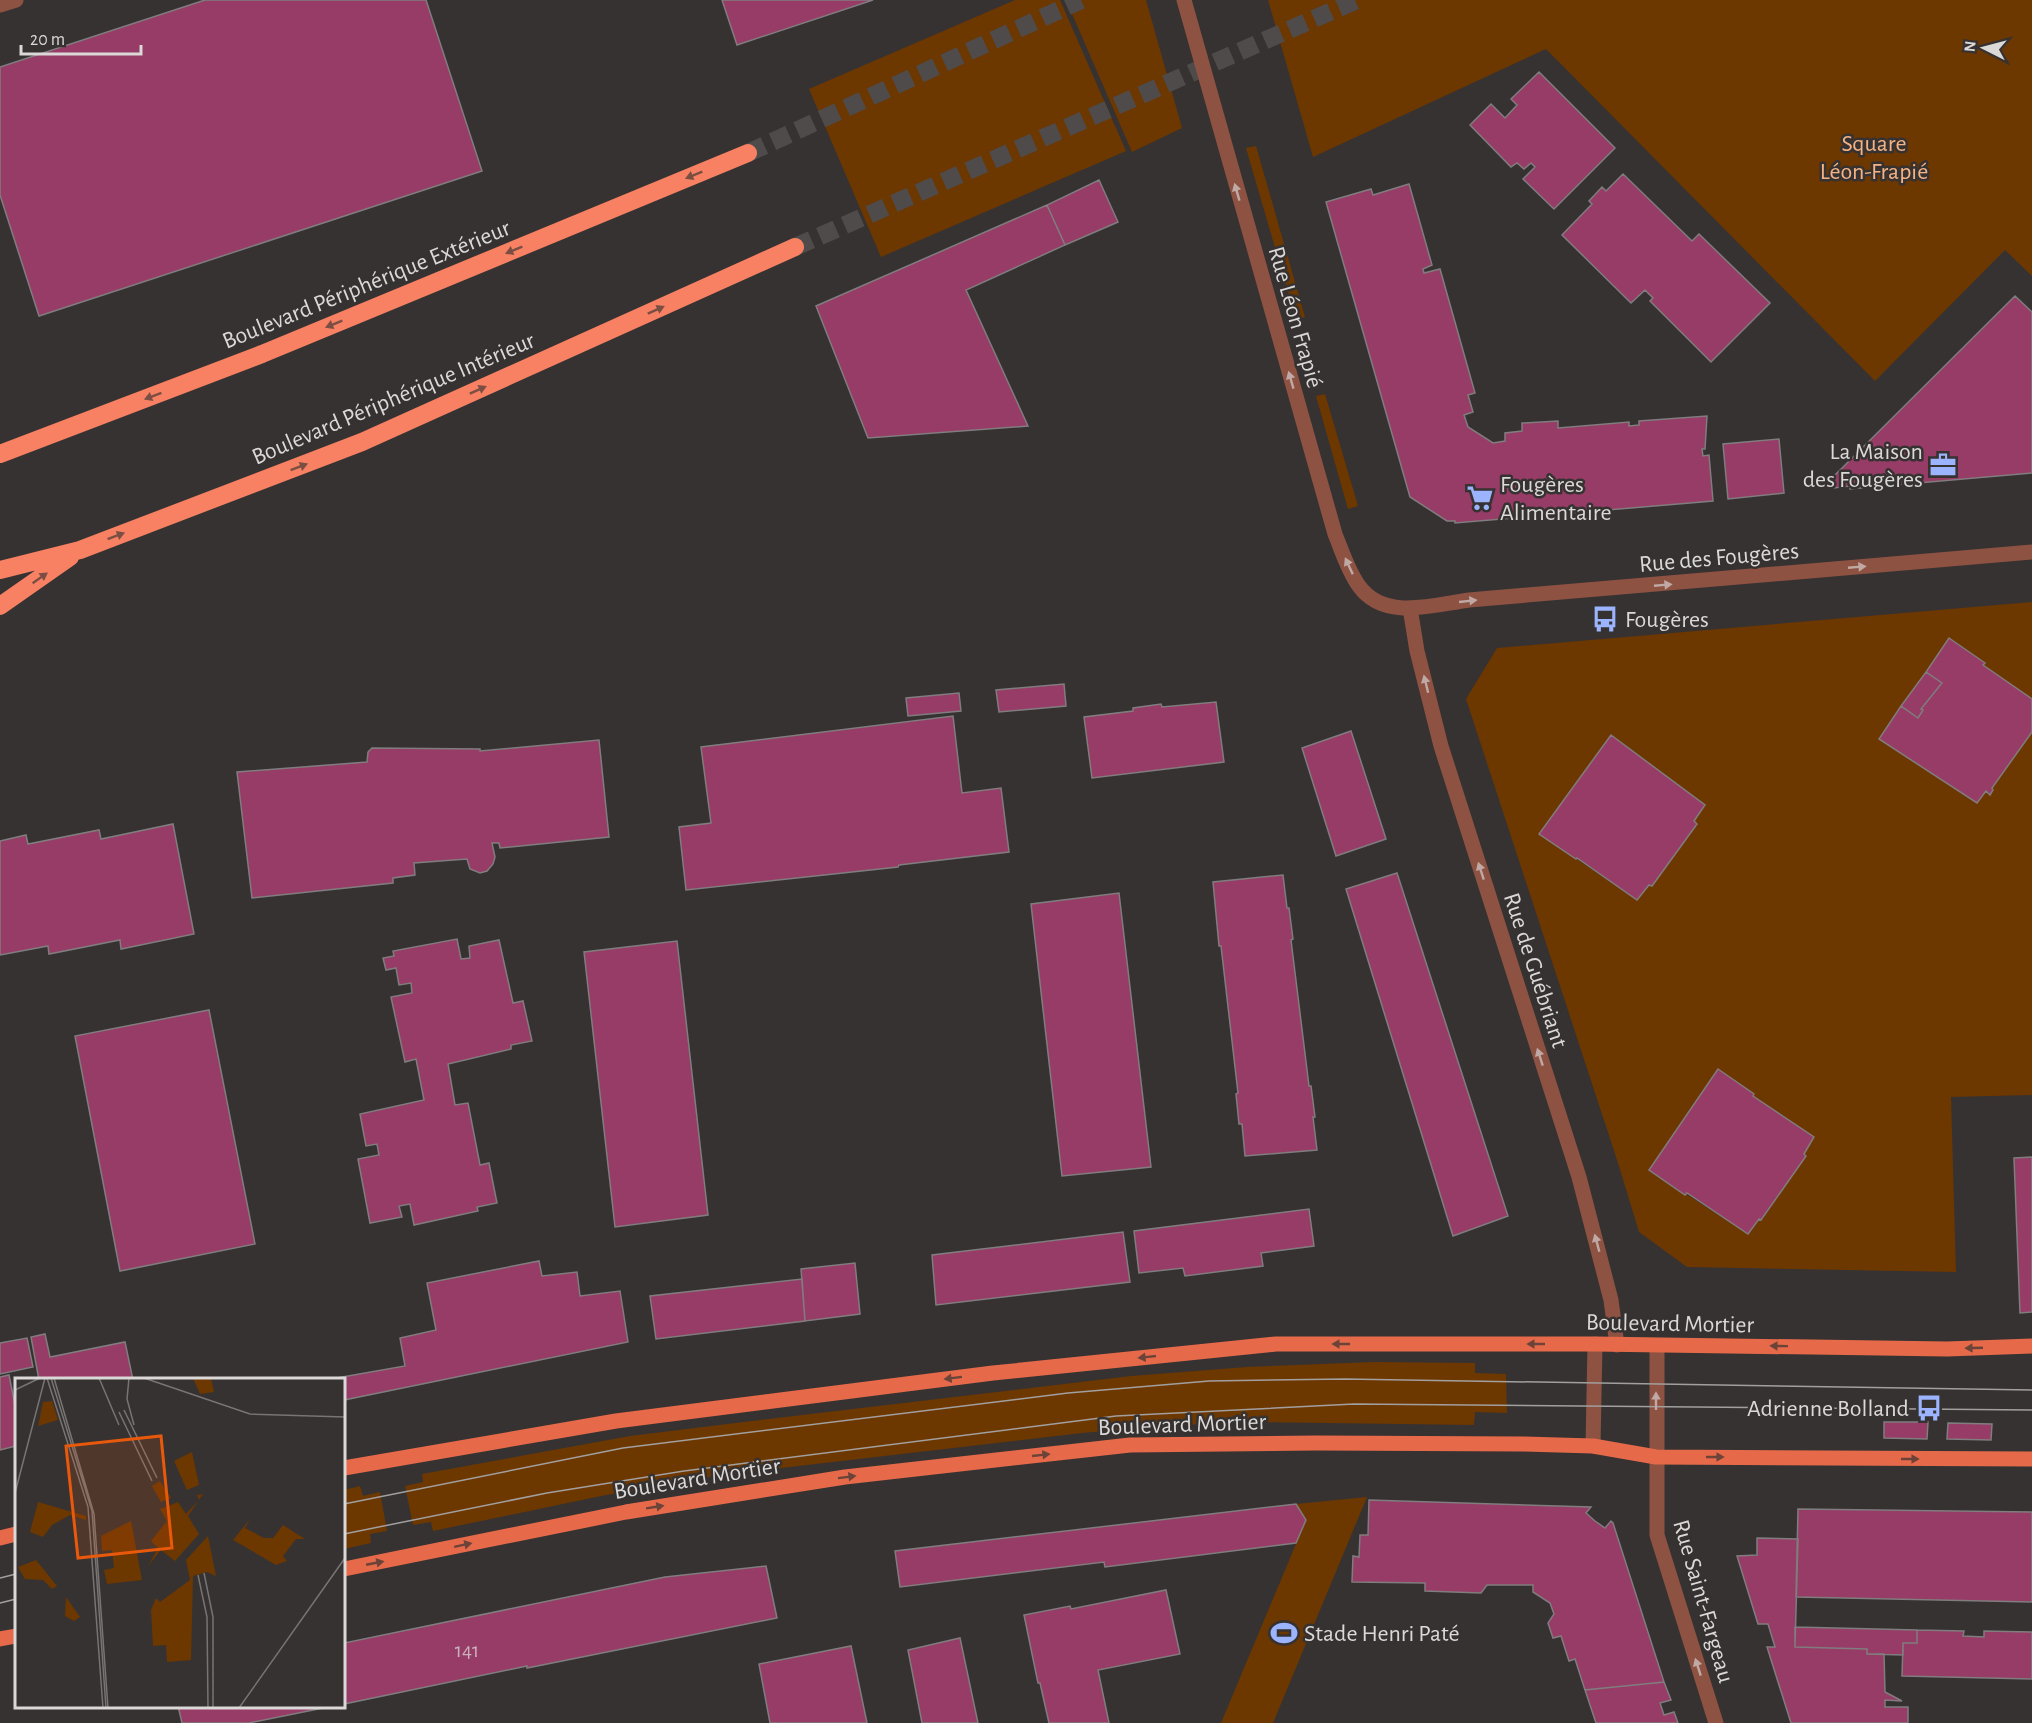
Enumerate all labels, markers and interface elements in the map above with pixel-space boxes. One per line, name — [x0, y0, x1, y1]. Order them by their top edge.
scale bar — [21, 18, 141, 56]
north arrow — [1954, 18, 2014, 78]
text: 20 m — [30, 31, 65, 49]
text: N — [1962, 40, 1979, 53]
park label: Square Léon-Frapié — [1820, 132, 1928, 184]
one-way arrow — [685, 170, 703, 180]
one-way arrow — [1232, 183, 1242, 201]
street label: Boulevard Périphérique Extérieur — [219, 216, 514, 354]
street label: Rue Léon Frapié — [1263, 244, 1327, 391]
one-way arrow — [505, 246, 523, 255]
one-way arrow — [647, 305, 665, 315]
one-way arrow — [325, 320, 343, 329]
street label: Boulevard Périphérique Intérieur — [248, 328, 539, 469]
one-way arrow — [1286, 371, 1295, 389]
one-way arrow — [469, 385, 487, 395]
one-way arrow — [143, 391, 161, 401]
place label: La Maison des Fougères — [1803, 440, 1923, 492]
office icon: La Maison des Fougères — [1928, 450, 1958, 480]
one-way arrow — [290, 461, 308, 471]
place label: Fougères Alimentaire — [1500, 473, 1612, 525]
supermarket icon: Fougères Alimentaire — [1465, 483, 1495, 513]
one-way arrow — [108, 531, 126, 541]
street label: Rue des Fougères — [1638, 539, 1800, 577]
one-way arrow — [1344, 557, 1353, 574]
one-way arrow — [1847, 563, 1866, 572]
one-way arrow — [32, 573, 48, 584]
one-way arrow — [1653, 580, 1672, 590]
one-way arrow — [1459, 596, 1478, 605]
bus stop icon: Fougères — [1590, 604, 1620, 634]
place label: Fougères — [1625, 608, 1709, 632]
one-way arrow — [1420, 675, 1430, 693]
one-way arrow — [1476, 862, 1485, 880]
street label: Rue de Guébriant — [1499, 890, 1571, 1051]
one-way arrow — [1535, 1048, 1545, 1066]
one-way arrow — [1591, 1234, 1601, 1253]
street label: Boulevard Mortier — [1586, 1311, 1755, 1337]
one-way arrow — [1332, 1339, 1351, 1349]
one-way arrow — [1527, 1339, 1546, 1349]
one-way arrow — [1769, 1342, 1788, 1351]
one-way arrow — [1964, 1343, 1983, 1353]
one-way arrow — [1137, 1352, 1156, 1362]
one-way arrow — [943, 1373, 962, 1383]
inset map — [15, 1378, 345, 1708]
one-way arrow — [1652, 1392, 1661, 1411]
bus stop icon: Adrienne Bolland — [1914, 1393, 1944, 1423]
place label: Adrienne Bolland — [1747, 1397, 1909, 1421]
street label: Boulevard Mortier — [1097, 1410, 1267, 1440]
one-way arrow — [1032, 1451, 1051, 1460]
one-way arrow — [1705, 1452, 1724, 1462]
street label: Boulevard Mortier — [612, 1454, 782, 1504]
one-way arrow — [1900, 1454, 1919, 1463]
one-way arrow — [838, 1473, 857, 1482]
one-way arrow — [645, 1503, 664, 1512]
street label: Rue Saint-Fargeau — [1668, 1517, 1738, 1686]
one-way arrow — [454, 1540, 473, 1549]
one-way arrow — [365, 1558, 384, 1567]
sports icon: Stade Henri Paté — [1269, 1618, 1299, 1648]
place label: Stade Henri Paté — [1304, 1622, 1460, 1646]
house number: 141 — [455, 1640, 479, 1661]
one-way arrow — [1693, 1658, 1702, 1676]

